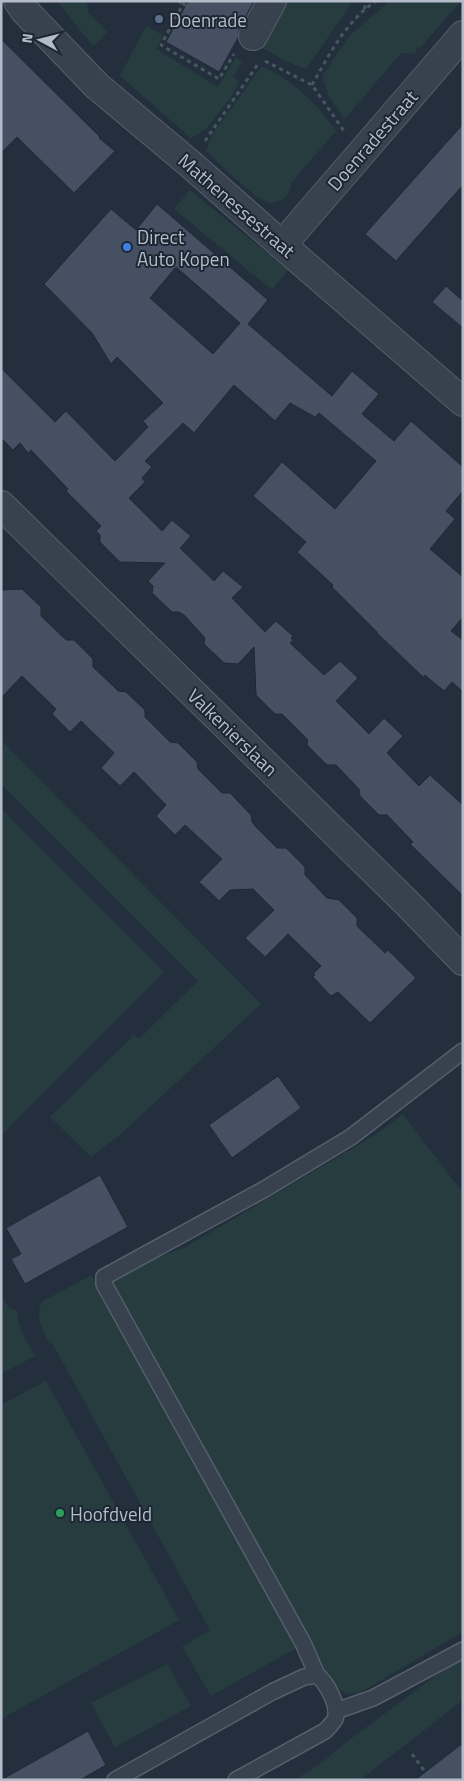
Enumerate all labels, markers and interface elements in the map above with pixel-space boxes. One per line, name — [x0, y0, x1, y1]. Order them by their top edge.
place label: Doenrade — [169, 5, 247, 34]
marker: Doenrade — [153, 13, 165, 25]
north arrow — [15, 15, 65, 65]
text: N — [16, 32, 38, 44]
street label: Doenradestraat — [320, 83, 424, 197]
street label: Mathenessestraat — [172, 146, 302, 264]
place label: Direct Auto Kopen — [137, 222, 230, 273]
marker: Direct Auto Kopen — [121, 241, 133, 253]
street label: Valkenierslaan — [181, 681, 285, 783]
place label: Hoofdveld — [70, 1499, 152, 1528]
marker: Hoofdveld — [54, 1507, 66, 1519]

